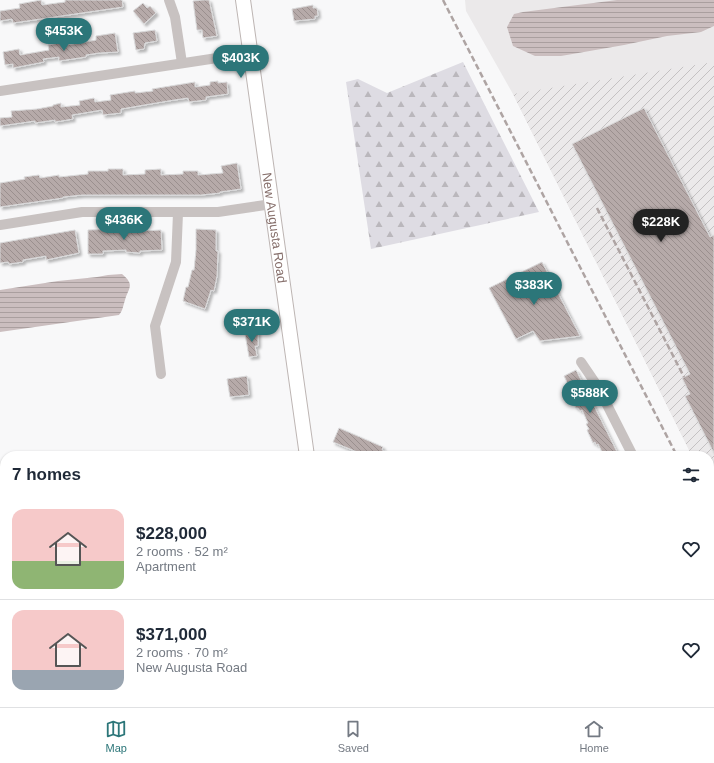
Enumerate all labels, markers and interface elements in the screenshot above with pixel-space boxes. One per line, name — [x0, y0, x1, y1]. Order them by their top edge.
pin: $453K — [36, 18, 92, 52]
text: $453K — [45, 23, 83, 38]
pin: $403K — [213, 45, 269, 79]
text: $403K — [222, 50, 260, 65]
street label: New Augusta Road — [259, 172, 290, 284]
pin: $436K — [96, 207, 152, 241]
pin: $228K — [633, 209, 689, 243]
text: $436K — [105, 212, 143, 227]
text: $228K — [642, 214, 680, 229]
pin: $383K — [506, 272, 562, 306]
text: $383K — [515, 277, 553, 292]
pin: $371K — [224, 309, 280, 343]
text: $371K — [233, 314, 271, 329]
pin: $588K — [562, 380, 618, 414]
text: $588K — [571, 385, 609, 400]
icon: filters — [680, 464, 702, 486]
text: 7 homes — [12, 465, 81, 484]
text: $228,000 — [136, 524, 207, 543]
icon: home — [44, 525, 92, 573]
icon: heart — [680, 538, 702, 560]
text: 2 rooms · 52 m² — [136, 544, 228, 559]
text: Apartment — [136, 559, 196, 574]
text: $371,000 — [136, 625, 207, 644]
icon: home — [44, 626, 92, 674]
icon: heart — [680, 639, 702, 661]
text: 2 rooms · 70 m² — [136, 645, 228, 660]
text: New Augusta Road — [136, 660, 247, 675]
tab: Map — [105, 718, 127, 754]
tab: Saved — [338, 718, 369, 754]
tab: Home — [579, 718, 609, 754]

